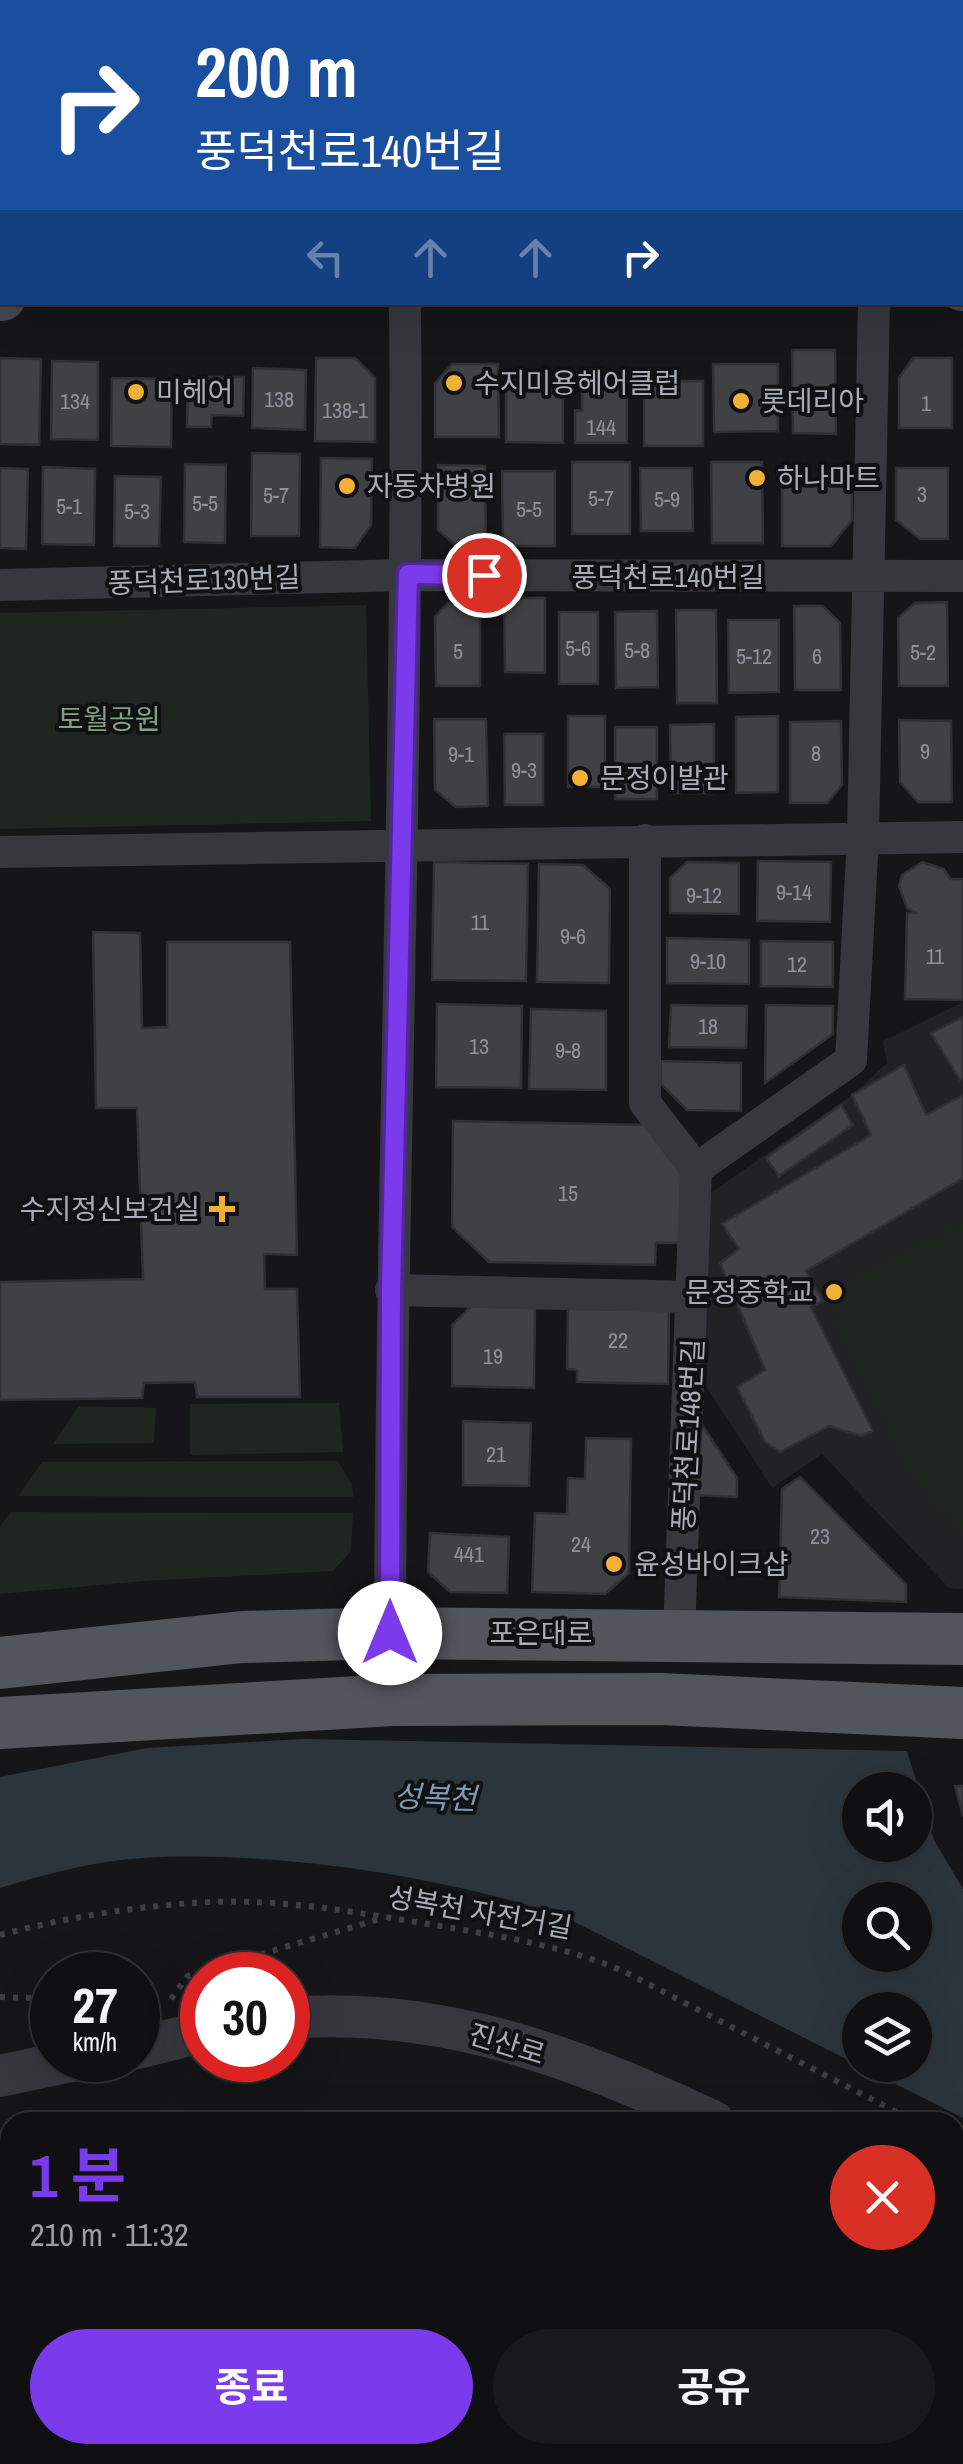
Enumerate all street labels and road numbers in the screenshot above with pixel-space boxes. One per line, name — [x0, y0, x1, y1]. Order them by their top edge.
street label: 풍덕천로130번길 — [107, 558, 301, 602]
street label: 풍덕천로140번길 — [572, 558, 764, 596]
street label: 풍덕천로148번길 — [664, 1338, 712, 1532]
street label: 포은대로 — [489, 1614, 593, 1652]
street label: 성복천 자전거길 — [385, 1877, 575, 1947]
street label: 진산로 — [464, 2015, 550, 2073]

